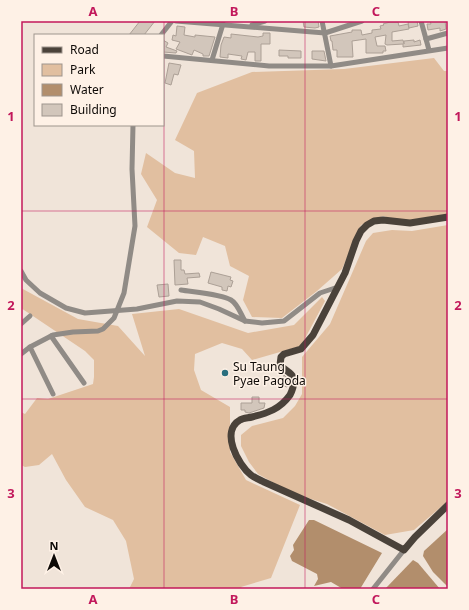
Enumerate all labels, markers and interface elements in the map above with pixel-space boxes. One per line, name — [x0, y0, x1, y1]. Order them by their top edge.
text: A — [89, 2, 98, 20]
text: B — [230, 2, 238, 20]
text: C — [372, 2, 380, 20]
legend — [34, 34, 164, 126]
text: Road — [70, 41, 99, 58]
text: Park — [70, 61, 96, 78]
text: Water — [70, 81, 104, 98]
text: Building — [70, 101, 117, 118]
text: 1 — [7, 107, 15, 125]
text: 1 — [454, 107, 462, 125]
text: 2 — [7, 296, 15, 314]
text: 2 — [454, 296, 462, 314]
place label: Su Taung Pyae Pagoda — [233, 358, 306, 389]
marker: Su Taung Pyae Pagoda — [220, 368, 230, 378]
text: 3 — [7, 484, 15, 502]
text: 3 — [454, 484, 462, 502]
north arrow — [34, 536, 74, 576]
text: N — [50, 538, 58, 553]
text: A — [89, 590, 98, 608]
text: B — [230, 590, 238, 608]
text: C — [372, 590, 380, 608]

